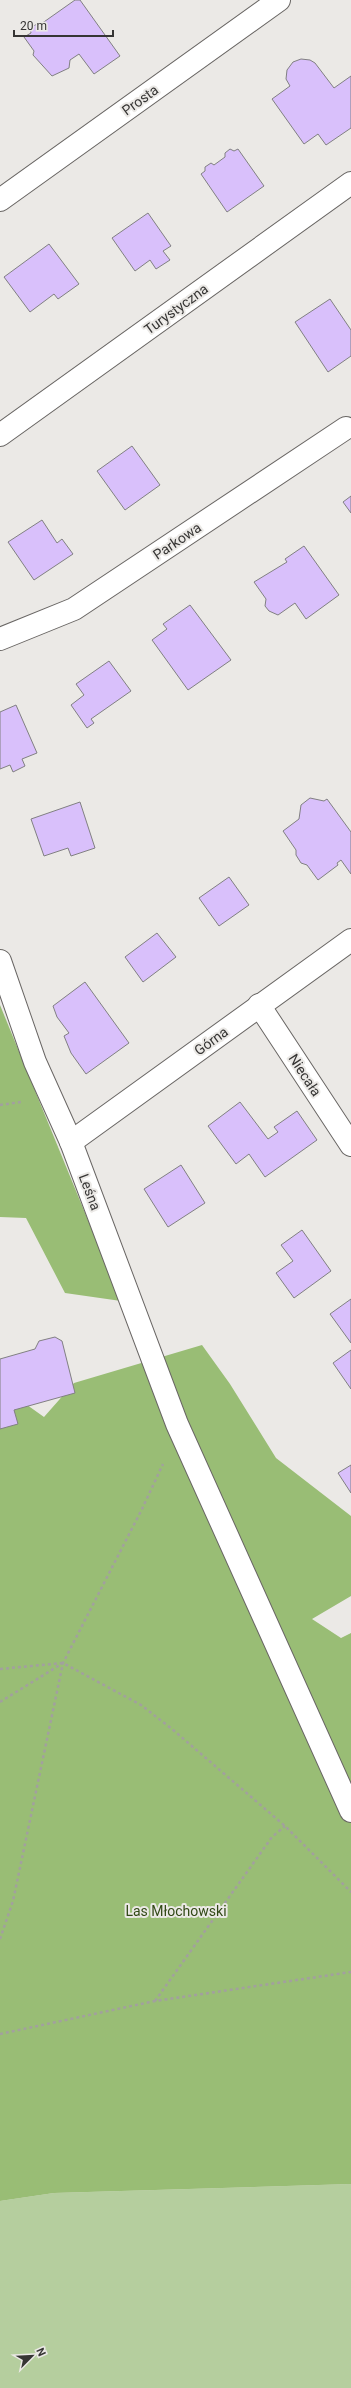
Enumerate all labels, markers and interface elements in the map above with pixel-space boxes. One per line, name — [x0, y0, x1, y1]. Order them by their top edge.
scale bar — [14, 12, 113, 38]
text: 20 m — [20, 19, 47, 33]
street label: Prosta — [119, 82, 161, 118]
street label: Turystyczna — [141, 281, 211, 337]
street label: Parkowa — [150, 519, 204, 563]
street label: Górna — [191, 1023, 231, 1059]
street label: Niecała — [285, 1051, 325, 1099]
street label: Leśna — [76, 1172, 104, 1212]
park label: Las Młochowski — [125, 1903, 227, 1919]
north arrow — [12, 2336, 52, 2376]
text: N — [33, 2346, 48, 2359]

